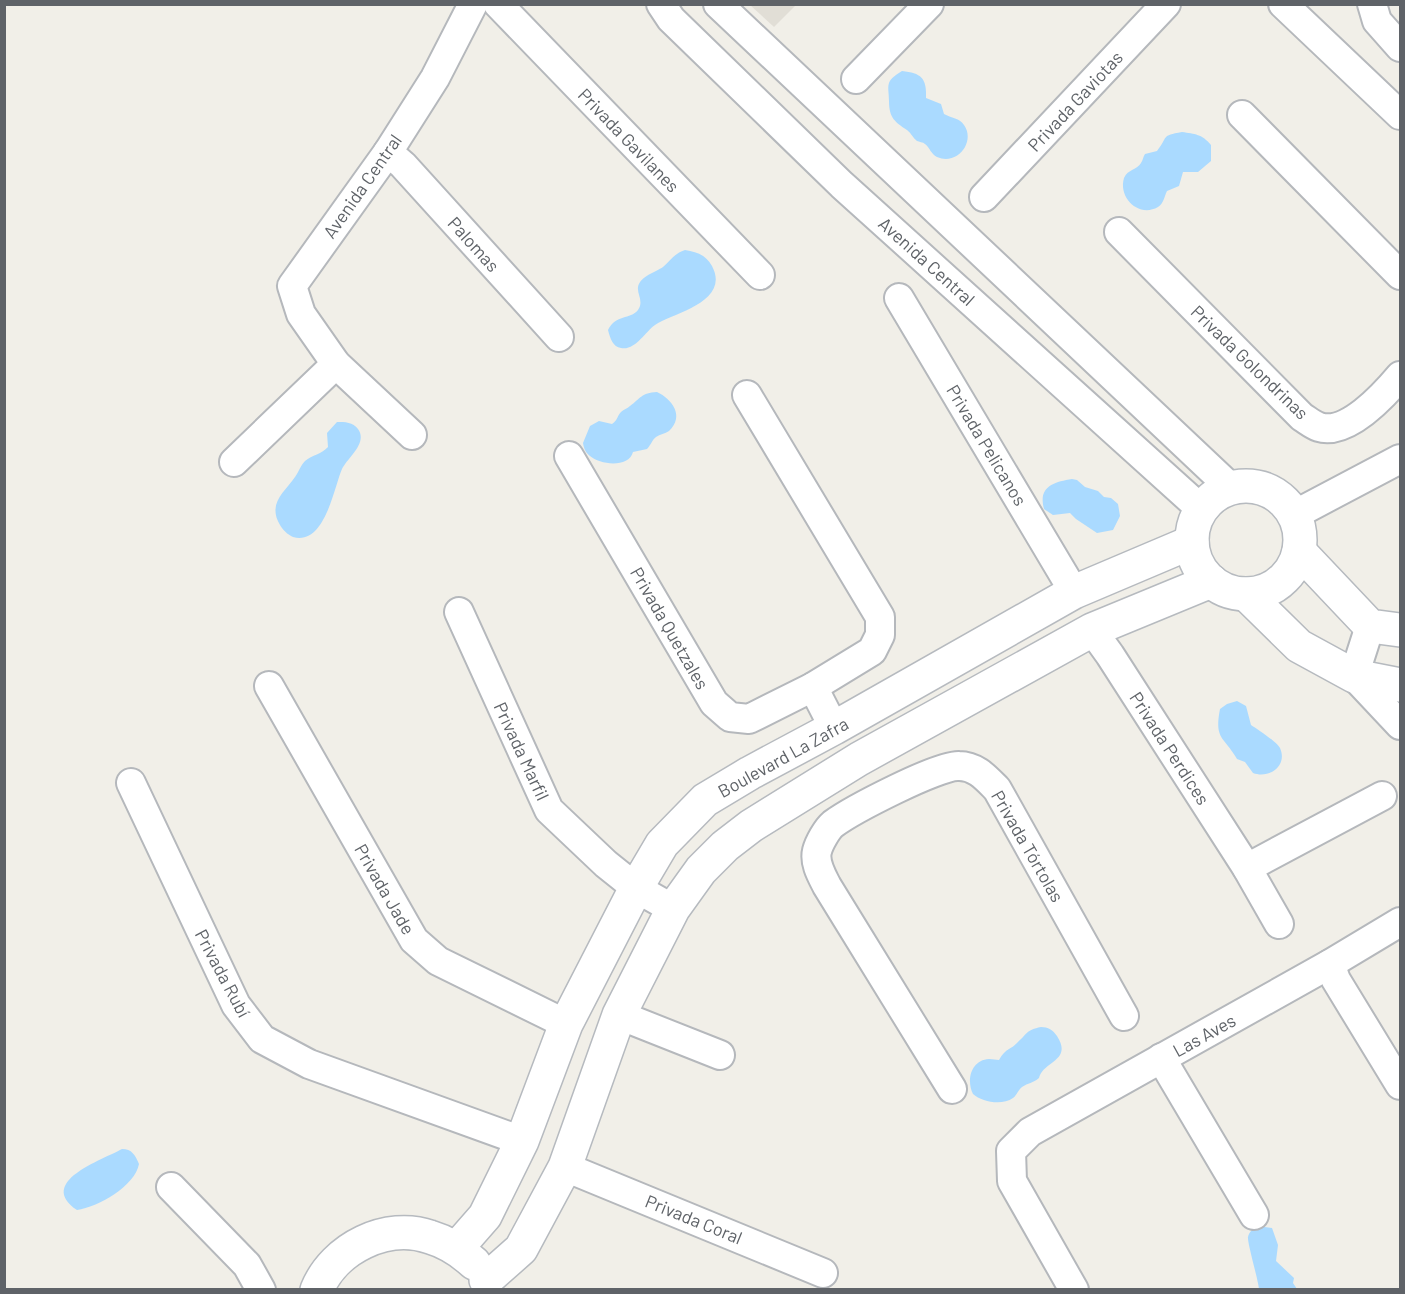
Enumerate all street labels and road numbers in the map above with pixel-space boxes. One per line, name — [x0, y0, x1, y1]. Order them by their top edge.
street label: Privada Gaviotas — [1023, 46, 1127, 156]
street label: Privada Gavilanes — [574, 83, 684, 197]
street label: Avenida Central — [318, 130, 406, 242]
street label: Palomas — [444, 212, 504, 276]
street label: Avenida Central — [874, 212, 980, 310]
street label: Privada Golondrinas — [1187, 300, 1313, 424]
street label: Privada Pelicanos — [942, 381, 1032, 509]
street label: Privada Quetzales — [626, 563, 714, 693]
street label: Privada Perdices — [1125, 687, 1215, 809]
street label: Privada Marfil — [490, 698, 554, 804]
street label: Boulevard La Zafra — [714, 712, 852, 802]
street label: Privada Tórtolas — [987, 786, 1069, 906]
street label: Privada Jade — [350, 840, 420, 938]
street label: Privada Rubí — [191, 925, 255, 1021]
street label: Las Aves — [1169, 1009, 1239, 1061]
street label: Privada Coral — [642, 1190, 746, 1248]

